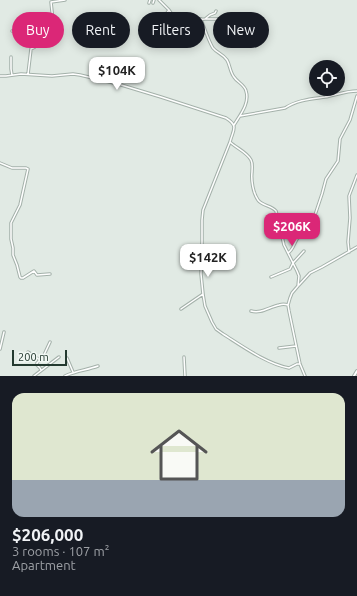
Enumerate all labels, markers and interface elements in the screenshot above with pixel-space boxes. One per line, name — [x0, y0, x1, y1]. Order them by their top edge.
chip: Buy — [12, 12, 64, 48]
chip: Rent — [72, 12, 130, 48]
chip: Filters — [138, 12, 205, 48]
chip: New — [213, 12, 269, 48]
pin: $104K — [89, 57, 145, 91]
map controls — [309, 60, 345, 96]
button: locate — [309, 60, 345, 96]
text: $104K — [98, 63, 136, 77]
pin: $206K — [264, 213, 320, 247]
text: $206K — [273, 219, 311, 233]
pin: $142K — [180, 244, 236, 278]
text: $142K — [189, 250, 227, 264]
scale bar — [12, 348, 67, 367]
text: 200 m — [18, 351, 49, 363]
icon: home — [143, 419, 215, 491]
text: $206,000 — [12, 525, 83, 544]
text: 3 rooms · 107 m² — [12, 544, 109, 558]
text: Apartment — [12, 558, 76, 572]

